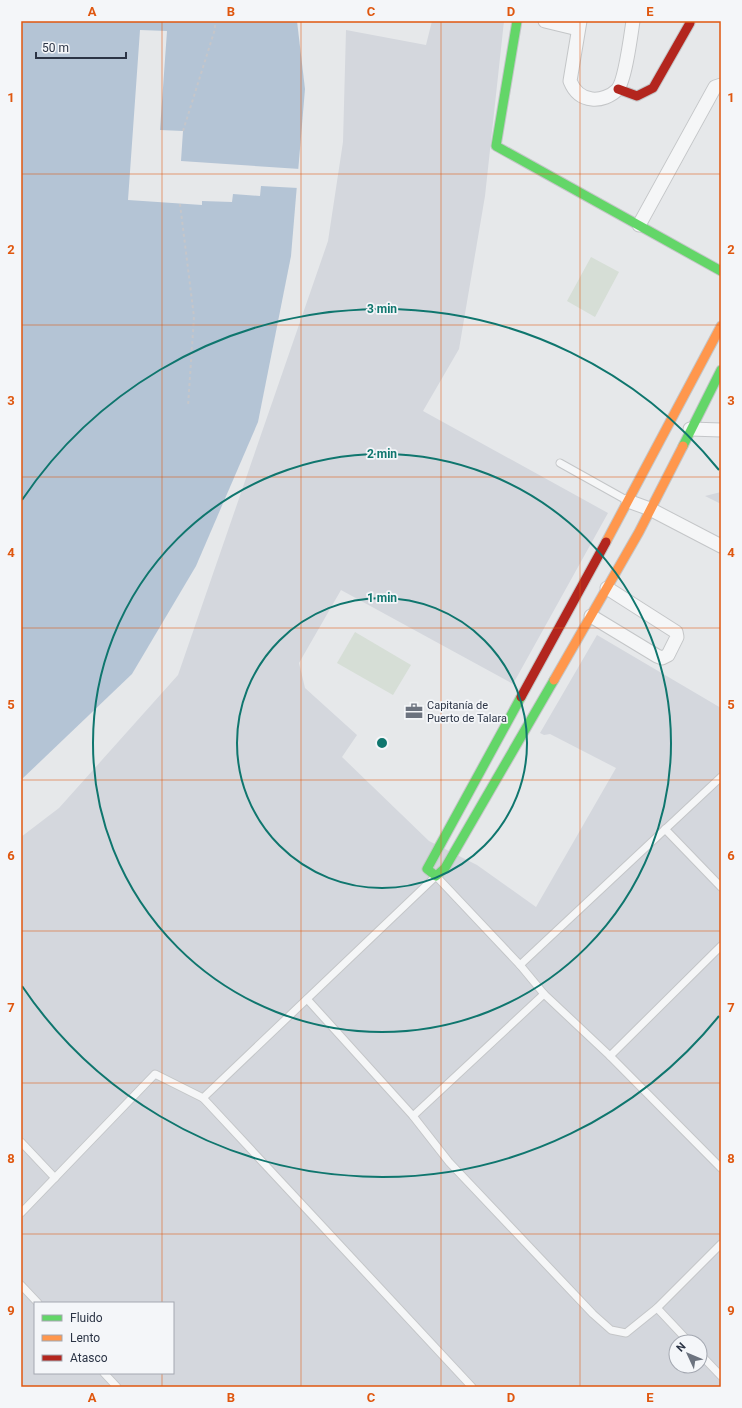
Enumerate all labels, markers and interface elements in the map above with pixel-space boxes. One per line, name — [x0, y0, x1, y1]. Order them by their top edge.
text: A — [88, 4, 97, 19]
text: B — [227, 4, 235, 19]
text: C — [367, 4, 376, 19]
text: D — [507, 4, 515, 19]
text: E — [646, 4, 654, 19]
scale bar — [36, 34, 126, 60]
text: 50 m — [42, 41, 69, 55]
text: 1 — [7, 90, 15, 105]
text: 1 — [727, 90, 735, 105]
text: 2 — [7, 242, 15, 257]
text: 2 — [727, 242, 735, 257]
text: 3 min — [367, 302, 397, 316]
text: 3 — [7, 393, 15, 408]
text: 3 — [727, 393, 735, 408]
text: 2 min — [367, 447, 397, 461]
text: 4 — [7, 545, 15, 560]
text: 4 — [727, 545, 735, 560]
text: 1 min — [367, 591, 397, 605]
text: 5 — [7, 697, 15, 712]
text: 5 — [727, 697, 735, 712]
place label: Capitanía de Puerto de Talara — [427, 699, 507, 725]
office icon: Capitanía de Puerto de Talara — [404, 701, 424, 721]
centre of rings — [375, 736, 389, 750]
text: 6 — [7, 848, 15, 863]
text: 6 — [727, 848, 735, 863]
text: 7 — [7, 1000, 15, 1015]
text: 7 — [727, 1000, 735, 1015]
text: 8 — [7, 1151, 15, 1166]
text: 8 — [727, 1151, 735, 1166]
legend — [34, 1302, 174, 1374]
text: 9 — [7, 1303, 15, 1318]
text: 9 — [727, 1303, 735, 1318]
text: Fluido — [70, 1311, 103, 1325]
text: Lento — [70, 1331, 100, 1345]
north arrow — [668, 1334, 708, 1374]
text: N — [674, 1340, 689, 1355]
text: Atasco — [70, 1351, 108, 1365]
text: A — [88, 1390, 97, 1405]
text: B — [227, 1390, 235, 1405]
text: C — [367, 1390, 376, 1405]
text: D — [507, 1390, 515, 1405]
text: E — [646, 1390, 654, 1405]

